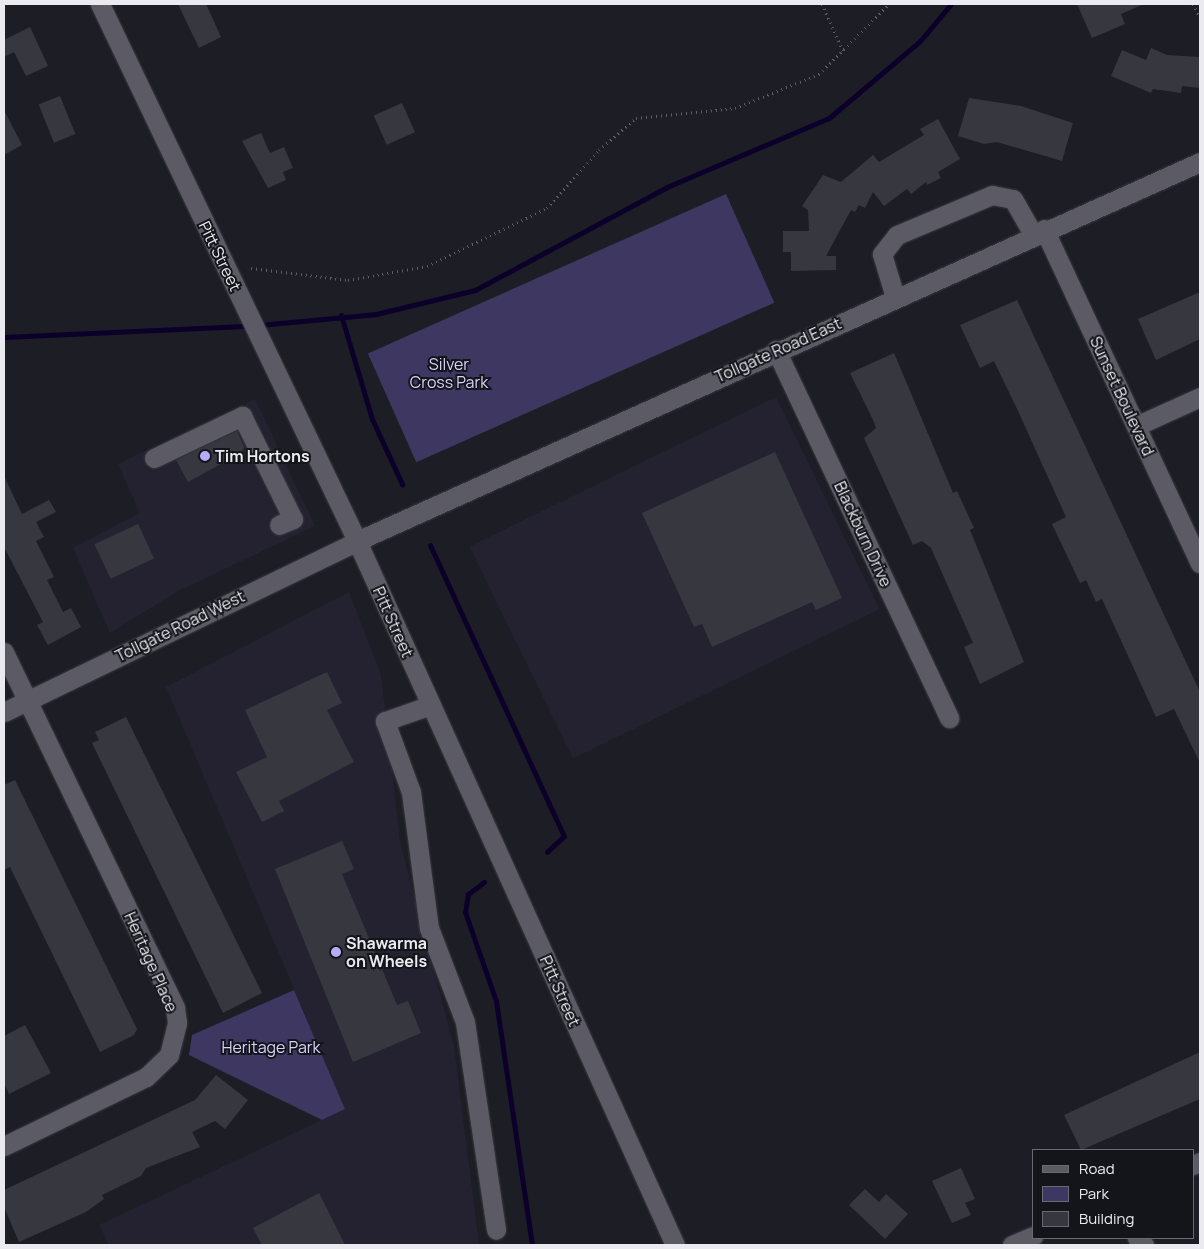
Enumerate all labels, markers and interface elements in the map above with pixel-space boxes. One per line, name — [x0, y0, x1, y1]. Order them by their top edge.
street label: Pitt Street — [195, 218, 245, 294]
street label: Tollgate Road East — [712, 314, 844, 386]
street label: Sunset Boulevard — [1086, 333, 1158, 459]
park label: Silver Cross Park — [410, 354, 488, 392]
place label: Tim Hortons — [215, 446, 310, 466]
marker: Tim Hortons — [199, 450, 211, 462]
street label: Blackburn Drive — [830, 478, 896, 590]
street label: Pitt Street — [369, 584, 417, 660]
street label: Tollgate Road West — [112, 586, 248, 666]
street label: Heritage Place — [120, 909, 182, 1015]
place label: Shawarma on Wheels — [346, 933, 427, 971]
marker: Shawarma on Wheels — [330, 946, 342, 958]
street label: Pitt Street — [536, 953, 584, 1029]
park label: Heritage Park — [221, 1037, 321, 1057]
legend — [1032, 1149, 1194, 1239]
text: Road — [1079, 1158, 1115, 1179]
text: Park — [1079, 1183, 1109, 1204]
text: Building — [1079, 1208, 1134, 1229]

